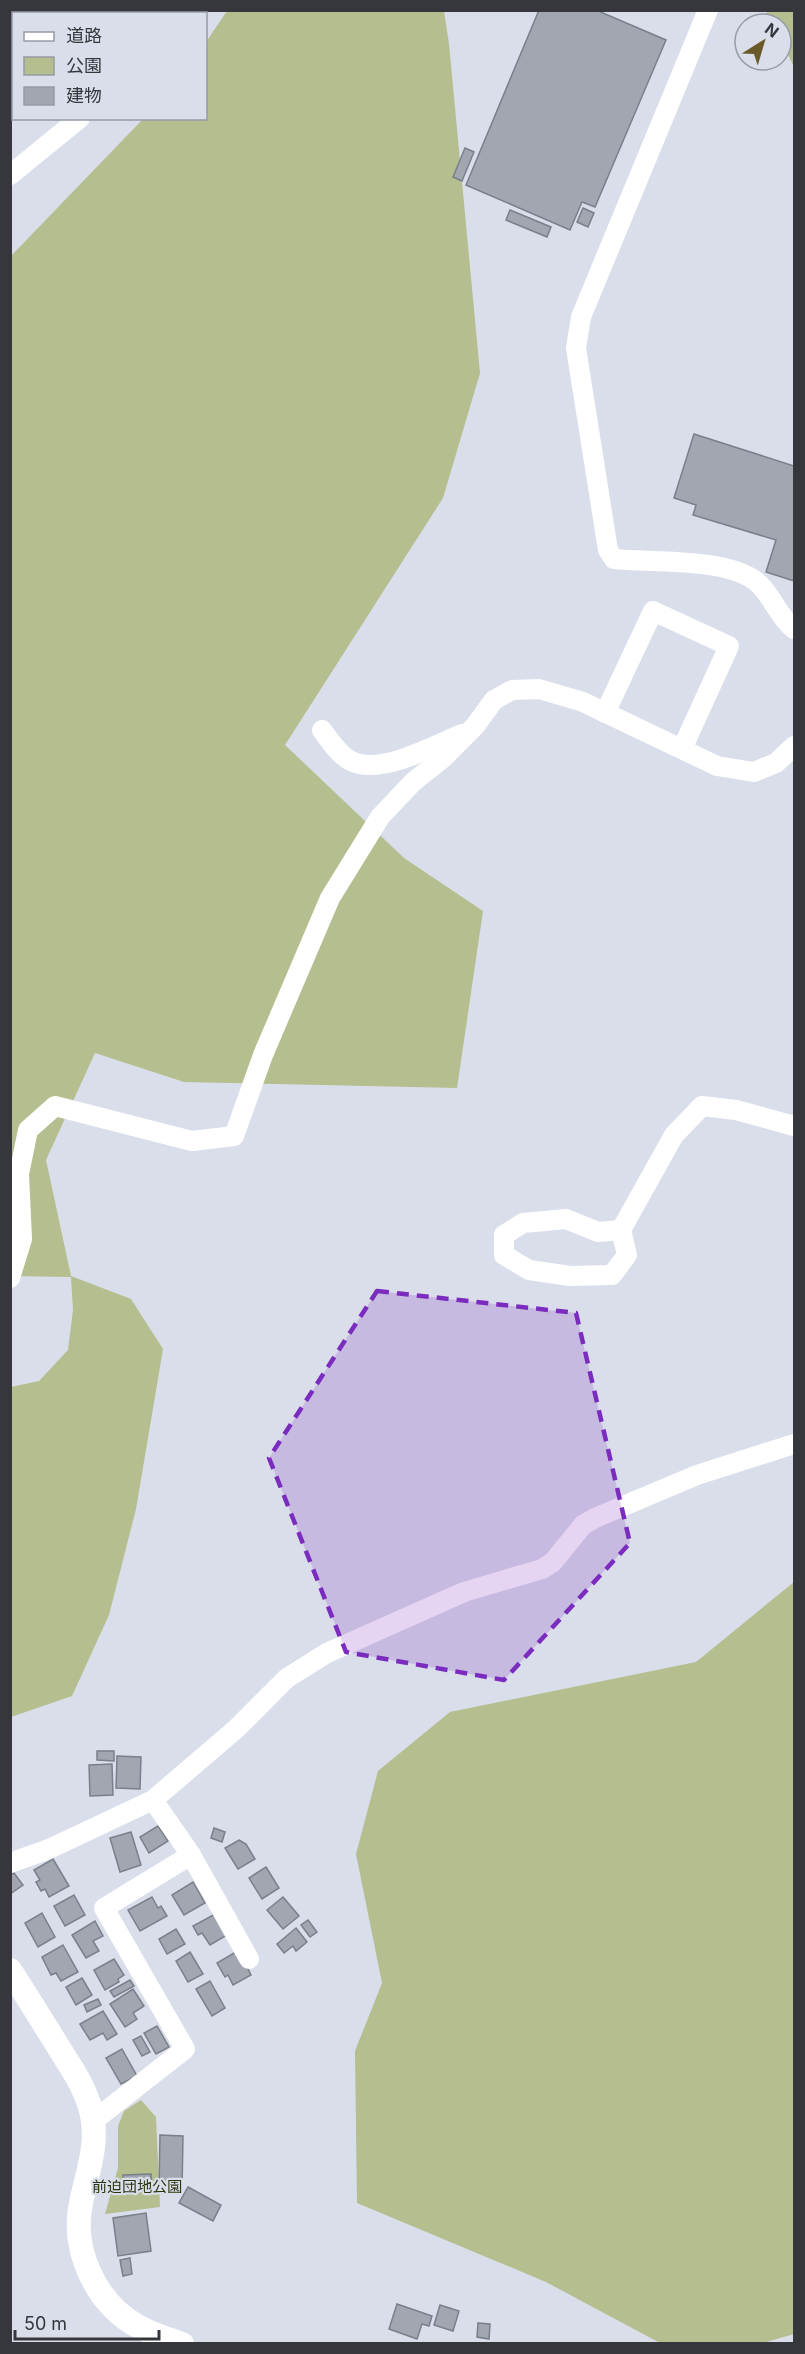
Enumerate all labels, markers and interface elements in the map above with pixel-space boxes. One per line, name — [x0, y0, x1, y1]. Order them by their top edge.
legend — [12, 12, 207, 120]
north arrow — [733, 12, 793, 72]
text: N — [761, 18, 783, 42]
text: 道路 — [66, 25, 102, 46]
text: 公園 — [66, 55, 102, 76]
text: 建物 — [66, 85, 102, 106]
park label: 前迫団地公園 — [92, 2177, 182, 2196]
scale bar — [15, 2303, 159, 2341]
text: 50 m — [24, 2313, 67, 2334]

